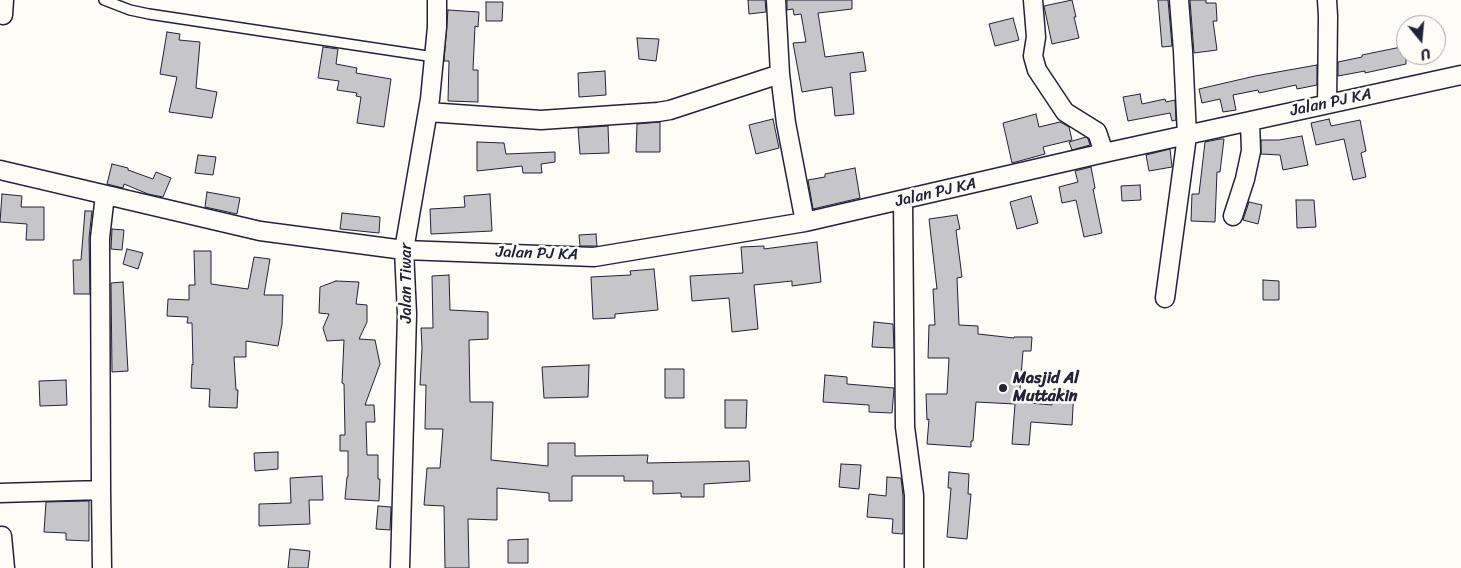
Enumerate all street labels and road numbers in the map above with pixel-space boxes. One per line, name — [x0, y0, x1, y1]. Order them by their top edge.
street label: Jalan PJ KA — [1289, 85, 1373, 121]
street label: Jalan PJ KA — [894, 174, 978, 212]
street label: Jalan Tiwar — [397, 243, 417, 323]
street label: Jalan PJ KA — [495, 243, 579, 265]

